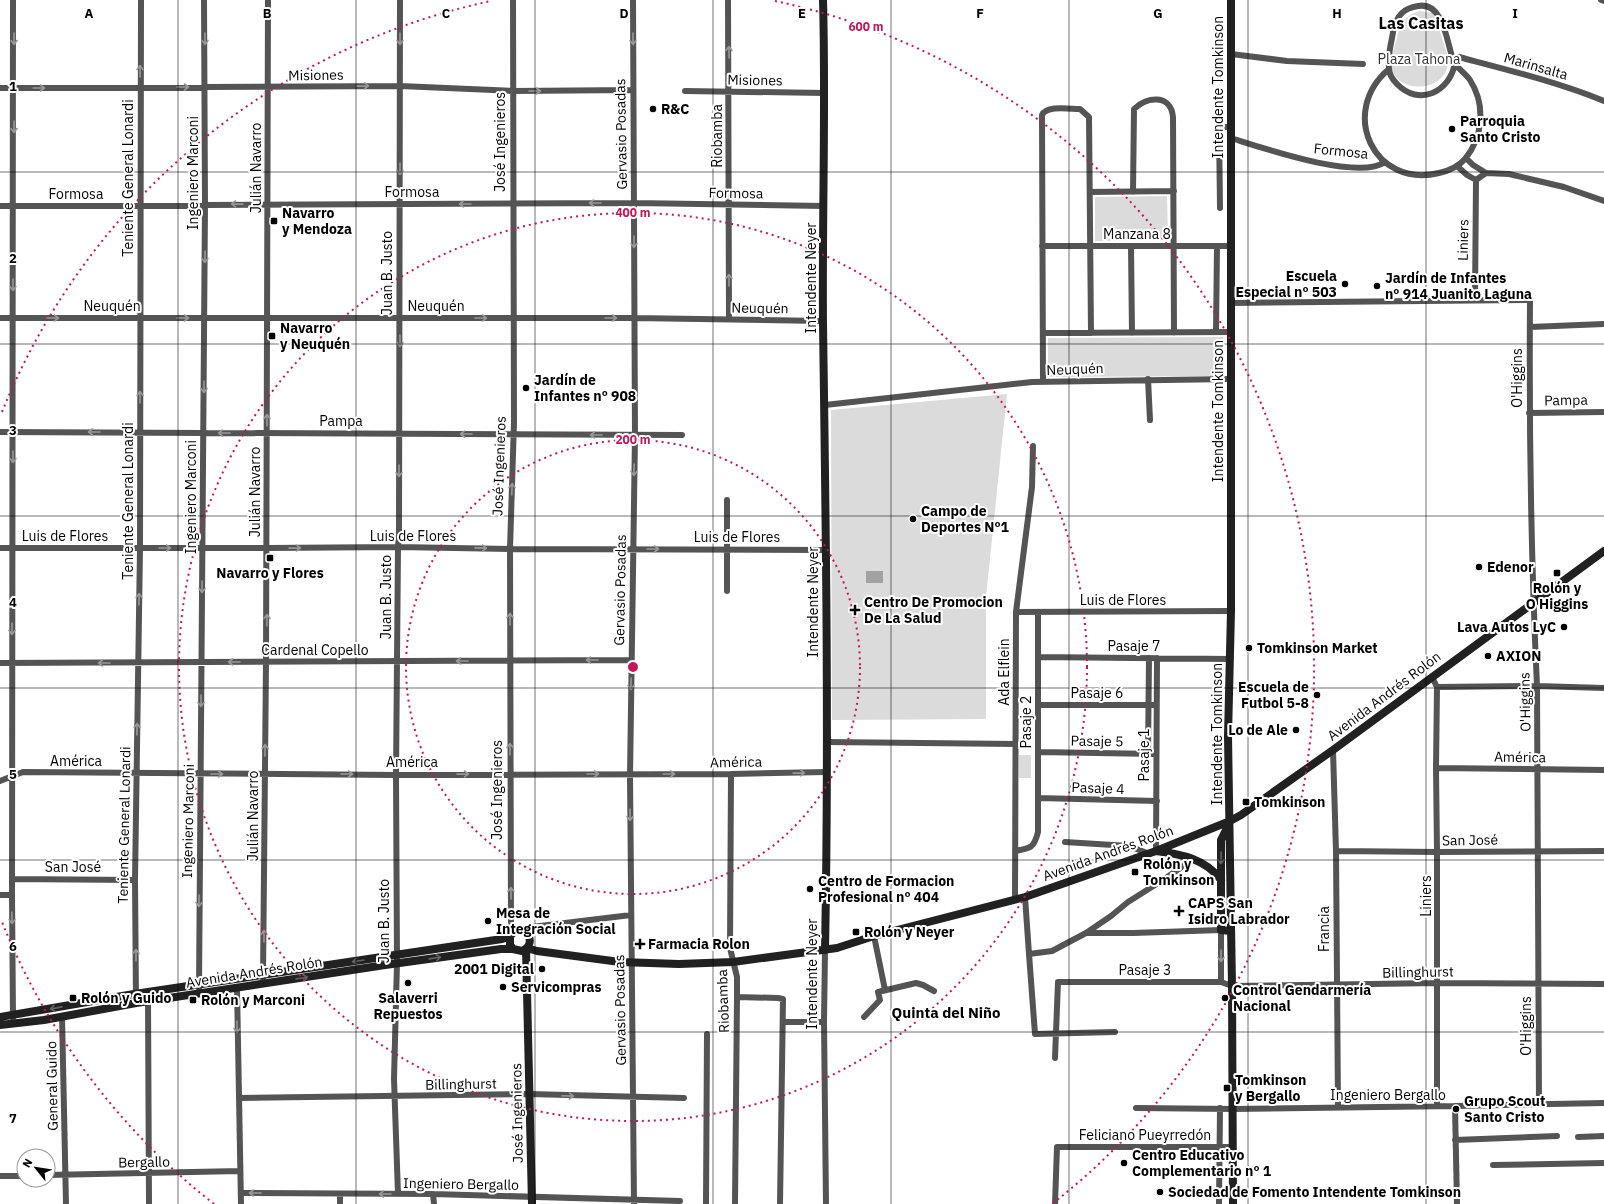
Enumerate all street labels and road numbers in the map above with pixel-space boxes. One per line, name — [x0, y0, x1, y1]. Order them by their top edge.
street label: Intendente Tomkinson — [1209, 16, 1227, 158]
street label: Marinsalta — [1502, 48, 1571, 84]
street label: Misiones — [288, 66, 344, 84]
street label: Misiones — [727, 71, 783, 89]
street label: Gervasio Posadas — [611, 78, 631, 190]
street label: José Ingenieros — [491, 92, 509, 192]
street label: Teniente General Lonardi — [119, 99, 137, 257]
street label: Riobamba — [708, 104, 726, 168]
street label: Ingeniero Marconi — [184, 116, 202, 230]
street label: Julián Navarro — [247, 123, 265, 213]
street label: Formosa — [1313, 139, 1370, 163]
street label: Formosa — [385, 183, 440, 201]
street label: Formosa — [708, 184, 764, 202]
street label: Formosa — [49, 185, 104, 203]
street label: Liniers — [1454, 219, 1472, 261]
street label: Intendente Neyer — [802, 223, 820, 333]
street label: Manzana 8 — [1103, 225, 1171, 243]
street label: Juan B. Justo — [378, 231, 396, 315]
street label: Neuquén — [83, 297, 141, 315]
street label: Neuquén — [407, 297, 465, 315]
street label: Neuquén — [731, 299, 789, 317]
street label: Intendente Tomkinson — [1209, 340, 1227, 482]
street label: O'Higgins — [1508, 348, 1526, 408]
street label: Neuquén — [1046, 359, 1104, 379]
street label: Pampa — [1544, 391, 1588, 409]
street label: Pampa — [319, 412, 363, 430]
street label: José Ingenieros — [488, 415, 510, 516]
street label: Teniente General Lonardi — [119, 422, 137, 580]
street label: Ingeniero Marconi — [182, 440, 200, 554]
street label: Julián Navarro — [246, 447, 264, 537]
street label: Luis de Flores — [22, 527, 108, 545]
street label: Luis de Flores — [370, 527, 456, 545]
street label: Luis de Flores — [694, 528, 780, 546]
street label: Gervasio Posadas — [610, 534, 630, 646]
street label: Intendente Neyer — [804, 547, 822, 657]
street label: Juan B. Justo — [377, 555, 395, 639]
street label: Luis de Flores — [1080, 591, 1166, 609]
street label: Pasaje 7 — [1107, 637, 1161, 655]
street label: Ada Elflein — [995, 638, 1013, 706]
street label: Cardenal Copello — [261, 641, 369, 659]
street label: Avenida Andrés Rolón — [1324, 647, 1444, 745]
street label: Intendente Tomkinson — [1208, 663, 1226, 805]
street label: O'Higgins — [1515, 672, 1535, 732]
street label: Pasaje 6 — [1070, 684, 1124, 702]
street label: Pasaje 2 — [1017, 695, 1035, 749]
street label: Pasaje 1 — [1135, 728, 1153, 782]
street label: Pasaje 5 — [1070, 732, 1124, 750]
street label: José Ingenieros — [488, 740, 506, 840]
street label: Teniente General Lonardi — [114, 746, 134, 904]
street label: América — [1494, 748, 1547, 766]
street label: América — [50, 752, 103, 770]
street label: América — [386, 753, 439, 771]
street label: América — [710, 753, 763, 771]
street label: Ingeniero Marconi — [178, 764, 198, 878]
street label: Julián Navarro — [244, 771, 262, 861]
street label: Pasaje 4 — [1071, 778, 1125, 798]
street label: Avenida Andrés Rolón — [1040, 821, 1176, 885]
street label: San José — [1442, 831, 1499, 849]
street label: San José — [45, 858, 101, 876]
street label: Liniers — [1417, 875, 1435, 917]
street label: Juan B. Justo — [375, 879, 393, 963]
street label: Francia — [1315, 905, 1333, 952]
street label: Intendente Neyer — [803, 919, 821, 1029]
street label: Avenida Andrés Rolón — [185, 952, 323, 992]
street label: Gervasio Posadas — [610, 954, 630, 1066]
street label: Pasaje 3 — [1118, 961, 1172, 979]
street label: Billinghurst — [1382, 962, 1454, 982]
street label: Riobamba — [713, 968, 733, 1033]
street label: O'Higgins — [1517, 996, 1535, 1056]
street label: General Guido — [42, 1041, 62, 1131]
street label: José Ingenieros — [507, 1063, 527, 1163]
street label: Billinghurst — [425, 1074, 497, 1094]
street label: Ingeniero Bergallo — [1330, 1086, 1446, 1104]
street label: Feliciano Pueyrredón — [1079, 1126, 1211, 1144]
street label: Bergallo — [118, 1153, 170, 1171]
street label: Ingeniero Bergallo — [403, 1174, 519, 1194]

